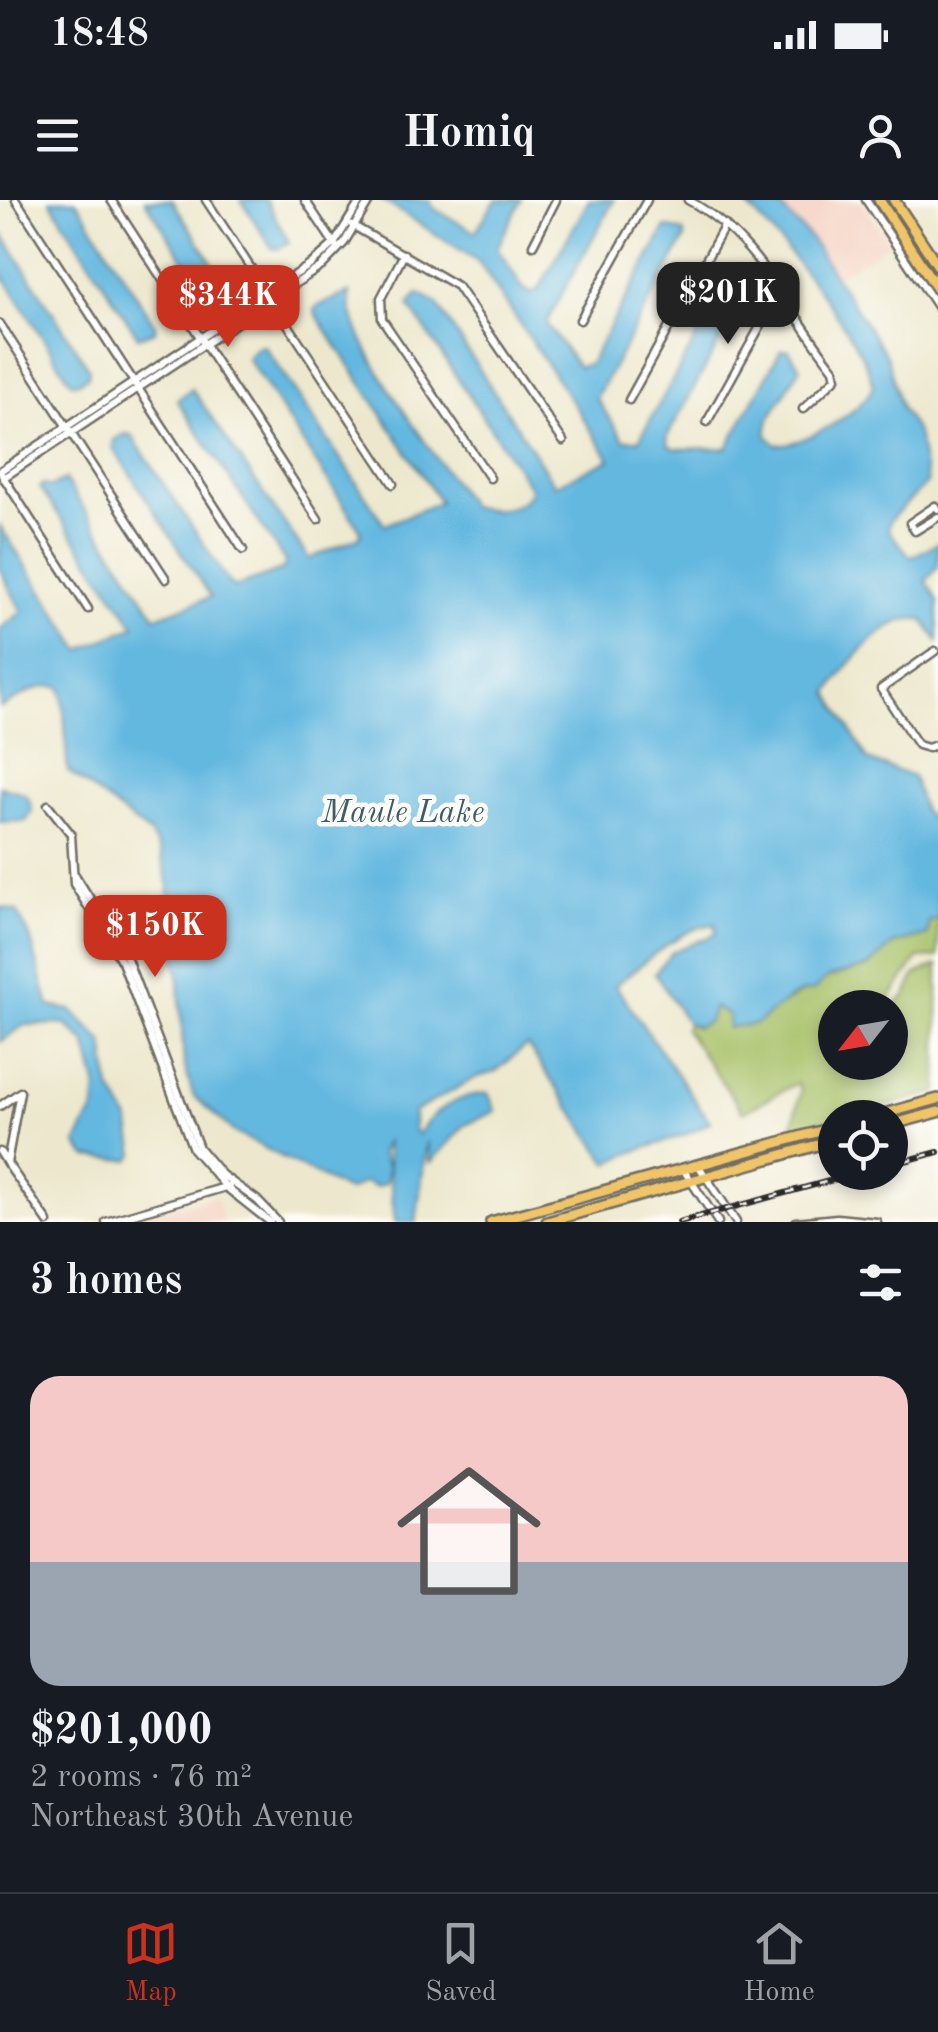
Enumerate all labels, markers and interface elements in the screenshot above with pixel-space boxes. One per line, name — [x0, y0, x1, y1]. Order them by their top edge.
text: 18:48 — [50, 16, 149, 54]
icon: menu — [30, 108, 85, 163]
icon: person — [853, 108, 908, 163]
text: Homiq — [403, 112, 535, 157]
pin: $201K — [658, 262, 798, 347]
pin: $344K — [158, 265, 298, 350]
text: $201K — [679, 278, 777, 310]
text: $344K — [179, 281, 277, 313]
water label: Maule Lake — [320, 798, 485, 830]
pin: $150K — [85, 895, 225, 980]
text: $150K — [106, 911, 204, 943]
north arrow — [818, 990, 908, 1080]
map controls — [818, 990, 908, 1190]
button: locate — [818, 1100, 908, 1190]
icon: filters — [853, 1255, 908, 1310]
text: 3 homes — [30, 1261, 182, 1303]
icon: home — [379, 1441, 559, 1621]
text: $201,000 — [30, 1711, 212, 1753]
text: 2 rooms · 76 m² — [30, 1762, 252, 1794]
text: Northeast 30th Avenue — [30, 1802, 353, 1834]
tab: Map — [123, 1916, 178, 2011]
tab: Saved — [425, 1916, 497, 2011]
tab: Home — [743, 1916, 815, 2011]

